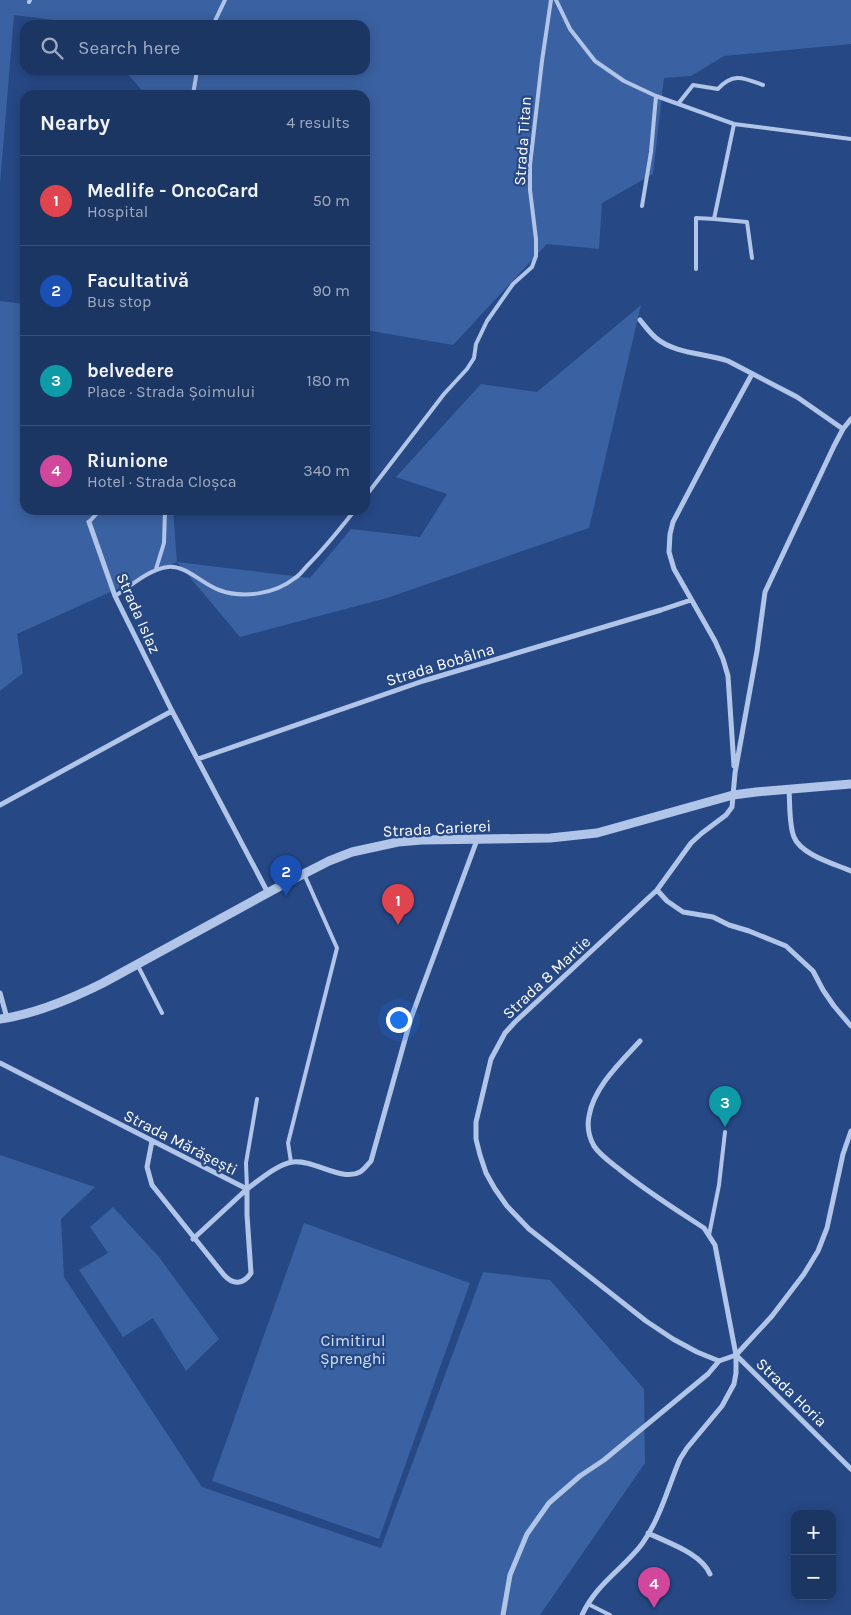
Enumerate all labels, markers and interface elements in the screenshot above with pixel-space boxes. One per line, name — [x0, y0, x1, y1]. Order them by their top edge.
search box — [20, 20, 370, 75]
icon: search — [38, 34, 66, 62]
text: Search here — [78, 37, 180, 59]
street label: Strada Titan — [510, 96, 535, 186]
text: Nearby — [40, 111, 110, 135]
text: 4 results — [286, 113, 350, 132]
text: Medlife - OncoCard — [87, 180, 259, 202]
text: 1 — [53, 191, 59, 210]
text: 50 m — [313, 191, 350, 210]
text: Hospital — [87, 202, 148, 221]
text: Facultativă — [87, 270, 189, 292]
text: 2 — [51, 281, 61, 300]
text: 90 m — [312, 281, 350, 300]
text: Bus stop — [87, 292, 151, 311]
text: belvedere — [87, 360, 174, 382]
text: 3 — [51, 371, 61, 390]
text: 180 m — [307, 371, 350, 390]
text: Place · Strada Șoimului — [87, 382, 255, 401]
text: Riunione — [87, 450, 168, 472]
text: 4 — [51, 461, 61, 480]
text: 340 m — [303, 461, 350, 480]
text: Hotel · Strada Cloșca — [87, 472, 236, 491]
street label: Strada Islaz — [112, 570, 165, 656]
street label: Strada Bobâlna — [384, 639, 497, 690]
street label: Strada Carierei — [382, 816, 492, 841]
pin: 2 — [270, 855, 302, 896]
pin: 1 — [382, 884, 414, 925]
street label: Strada 8 Martie — [498, 932, 594, 1023]
your location — [386, 1007, 412, 1033]
pin: 3 — [709, 1086, 741, 1127]
street label: Strada Mărășești — [121, 1106, 241, 1179]
park label: Cimitirul Șprenghi — [320, 1331, 386, 1368]
street label: Strada Horia — [752, 1354, 831, 1431]
map controls — [791, 1510, 836, 1600]
button: + — [791, 1510, 836, 1555]
button: − — [791, 1555, 836, 1600]
pin: 4 — [638, 1567, 670, 1608]

